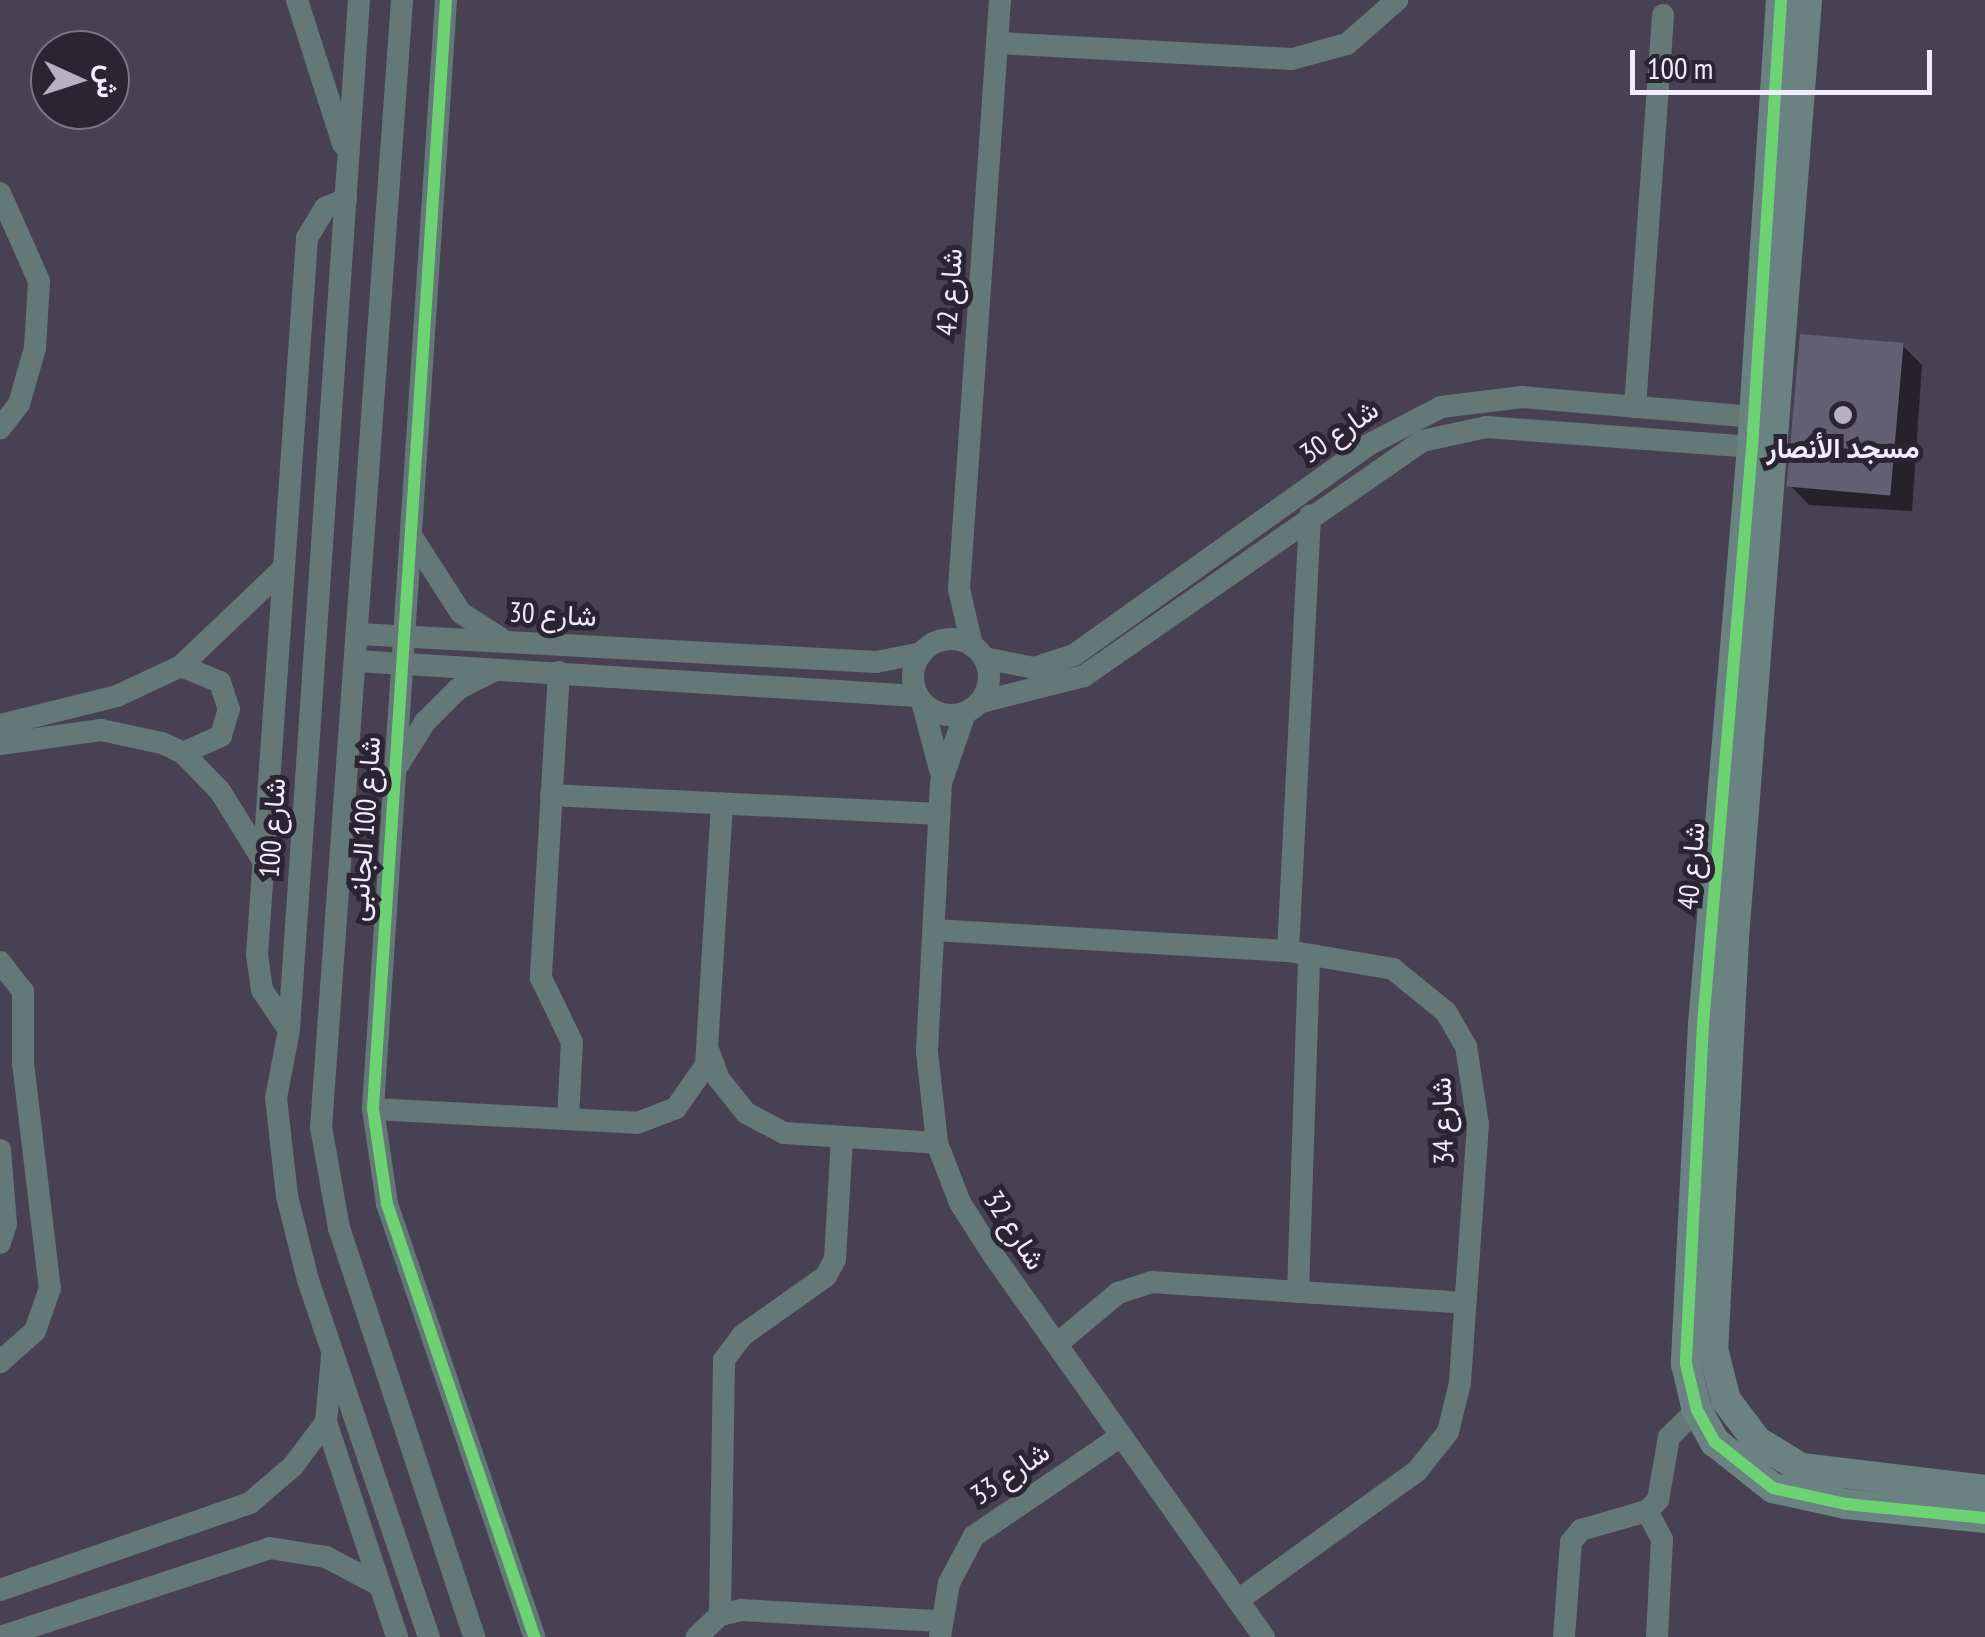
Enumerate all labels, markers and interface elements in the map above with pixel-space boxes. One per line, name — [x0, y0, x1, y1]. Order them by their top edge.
north arrow — [30, 30, 130, 130]
scale bar — [1635, 30, 1938, 92]
text: 100 m — [1647, 48, 1713, 87]
text: ش — [89, 64, 128, 99]
street label: شارع 42 — [929, 247, 969, 337]
street label: شارع 30 — [1294, 392, 1384, 470]
marker: مسجد الأنصار — [1832, 404, 1854, 426]
place label: مسجد الأنصار — [1767, 431, 1919, 465]
street label: شارع 30 — [508, 595, 598, 633]
street label: شارع 100 الجانبى — [341, 735, 387, 923]
street label: شارع 100 — [252, 777, 292, 879]
street label: شارع 40 — [1670, 821, 1712, 911]
street label: شارع 34 — [1424, 1077, 1460, 1165]
street label: شارع 32 — [977, 1184, 1053, 1276]
street label: شارع 33 — [964, 1435, 1056, 1511]

